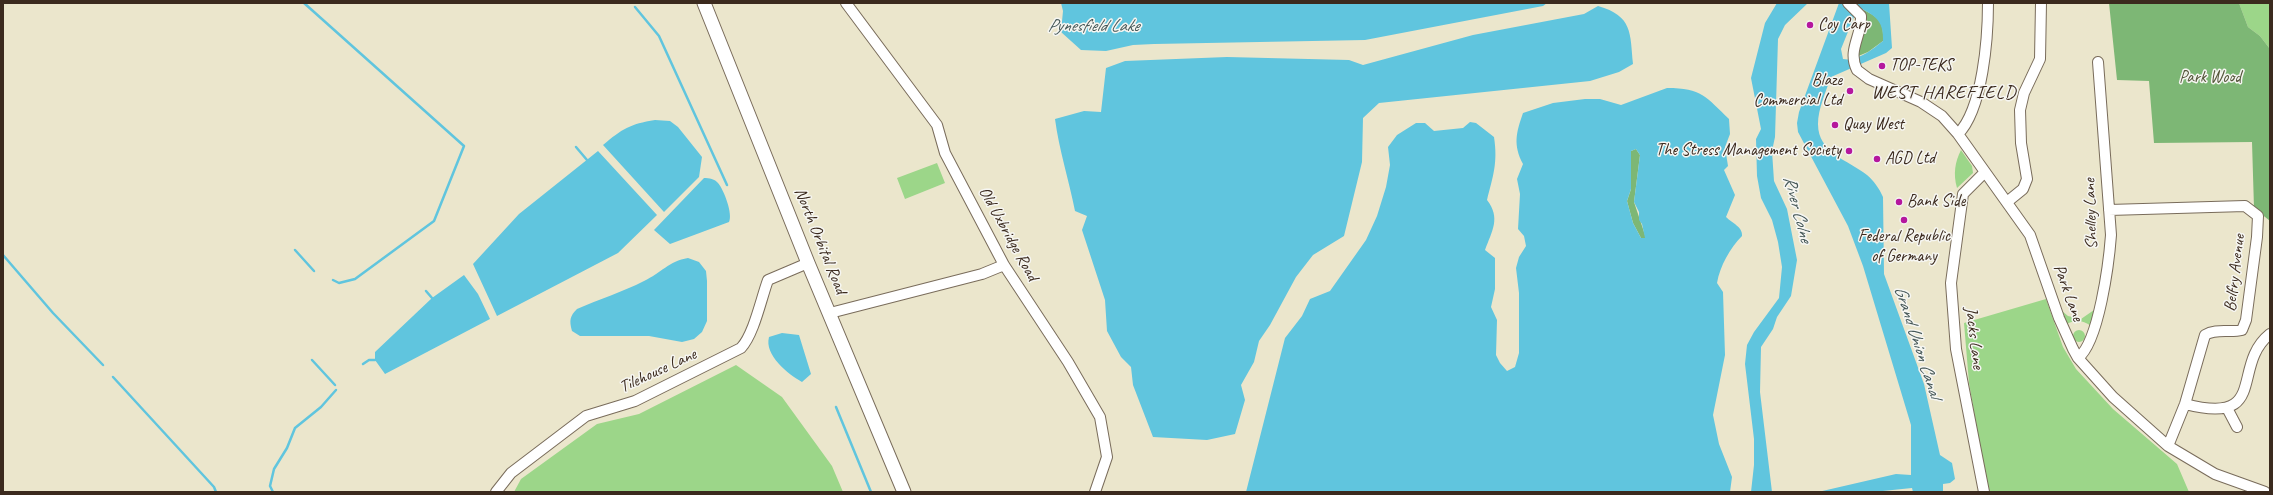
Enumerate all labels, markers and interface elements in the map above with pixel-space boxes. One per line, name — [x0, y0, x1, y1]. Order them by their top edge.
water label: Pynesfield Lake — [1047, 15, 1139, 37]
place label: Coy Carp — [1818, 15, 1870, 35]
marker: Coy Carp — [1805, 20, 1815, 30]
place label: TOP-TEKS — [1890, 56, 1953, 76]
marker: TOP-TEKS — [1877, 61, 1887, 71]
park label: Park Wood — [2179, 68, 2241, 88]
place label: Blaze Commercial Ltd — [1753, 71, 1842, 111]
district label: WEST HAREFIELD — [1871, 82, 2017, 104]
marker: Blaze Commercial Ltd — [1845, 86, 1855, 96]
place label: Quay West — [1843, 115, 1904, 135]
marker: Quay West — [1830, 120, 1840, 130]
place label: The Stress Management Society — [1655, 141, 1841, 161]
marker: The Stress Management Society — [1844, 146, 1854, 156]
place label: AGD Ltd — [1885, 149, 1935, 169]
marker: AGD Ltd — [1872, 154, 1882, 164]
water label: River Colne — [1778, 174, 1816, 244]
street label: Shelley Lane — [2080, 178, 2102, 250]
street label: Old Uxbridge Road — [974, 183, 1042, 285]
street label: North Orbital Road — [789, 185, 851, 297]
place label: Bank Side — [1907, 192, 1965, 212]
marker: Bank Side — [1894, 197, 1904, 207]
marker: Federal Republic of Germany — [1899, 215, 1909, 225]
place label: Federal Republic of Germany — [1858, 227, 1950, 267]
street label: Belfry Avenue — [2220, 233, 2250, 313]
street label: Park Lane — [2048, 262, 2088, 324]
water label: Grand Union Canal — [1889, 283, 1945, 401]
street label: Jacks Lane — [1960, 306, 1988, 370]
street label: Tilehouse Lane — [616, 344, 700, 398]

